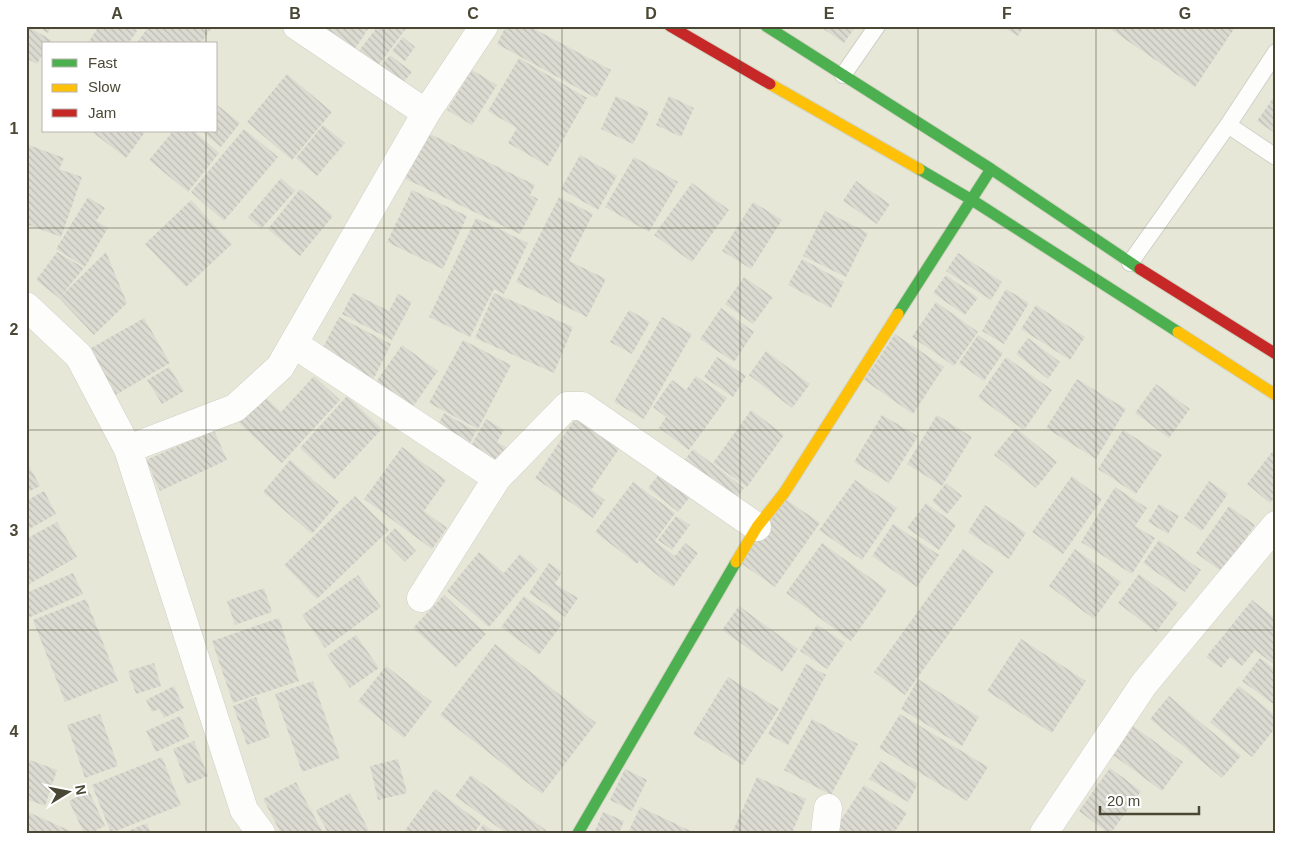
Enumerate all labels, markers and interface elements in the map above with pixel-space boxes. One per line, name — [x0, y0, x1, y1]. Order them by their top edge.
text: A — [111, 5, 123, 22]
text: B — [289, 5, 301, 22]
text: C — [467, 5, 479, 22]
text: D — [645, 5, 657, 22]
text: E — [824, 5, 835, 22]
text: F — [1002, 5, 1012, 22]
text: G — [1179, 5, 1191, 22]
legend — [42, 42, 218, 132]
text: Fast — [88, 54, 118, 71]
text: Slow — [88, 78, 121, 95]
text: Jam — [88, 104, 116, 121]
text: 1 — [10, 120, 19, 137]
text: 2 — [10, 321, 19, 338]
text: 3 — [10, 522, 19, 539]
text: 4 — [10, 723, 19, 740]
north arrow — [42, 766, 92, 816]
text: N — [72, 783, 90, 796]
scale bar — [1100, 784, 1198, 816]
text: 20 m — [1107, 792, 1140, 809]

